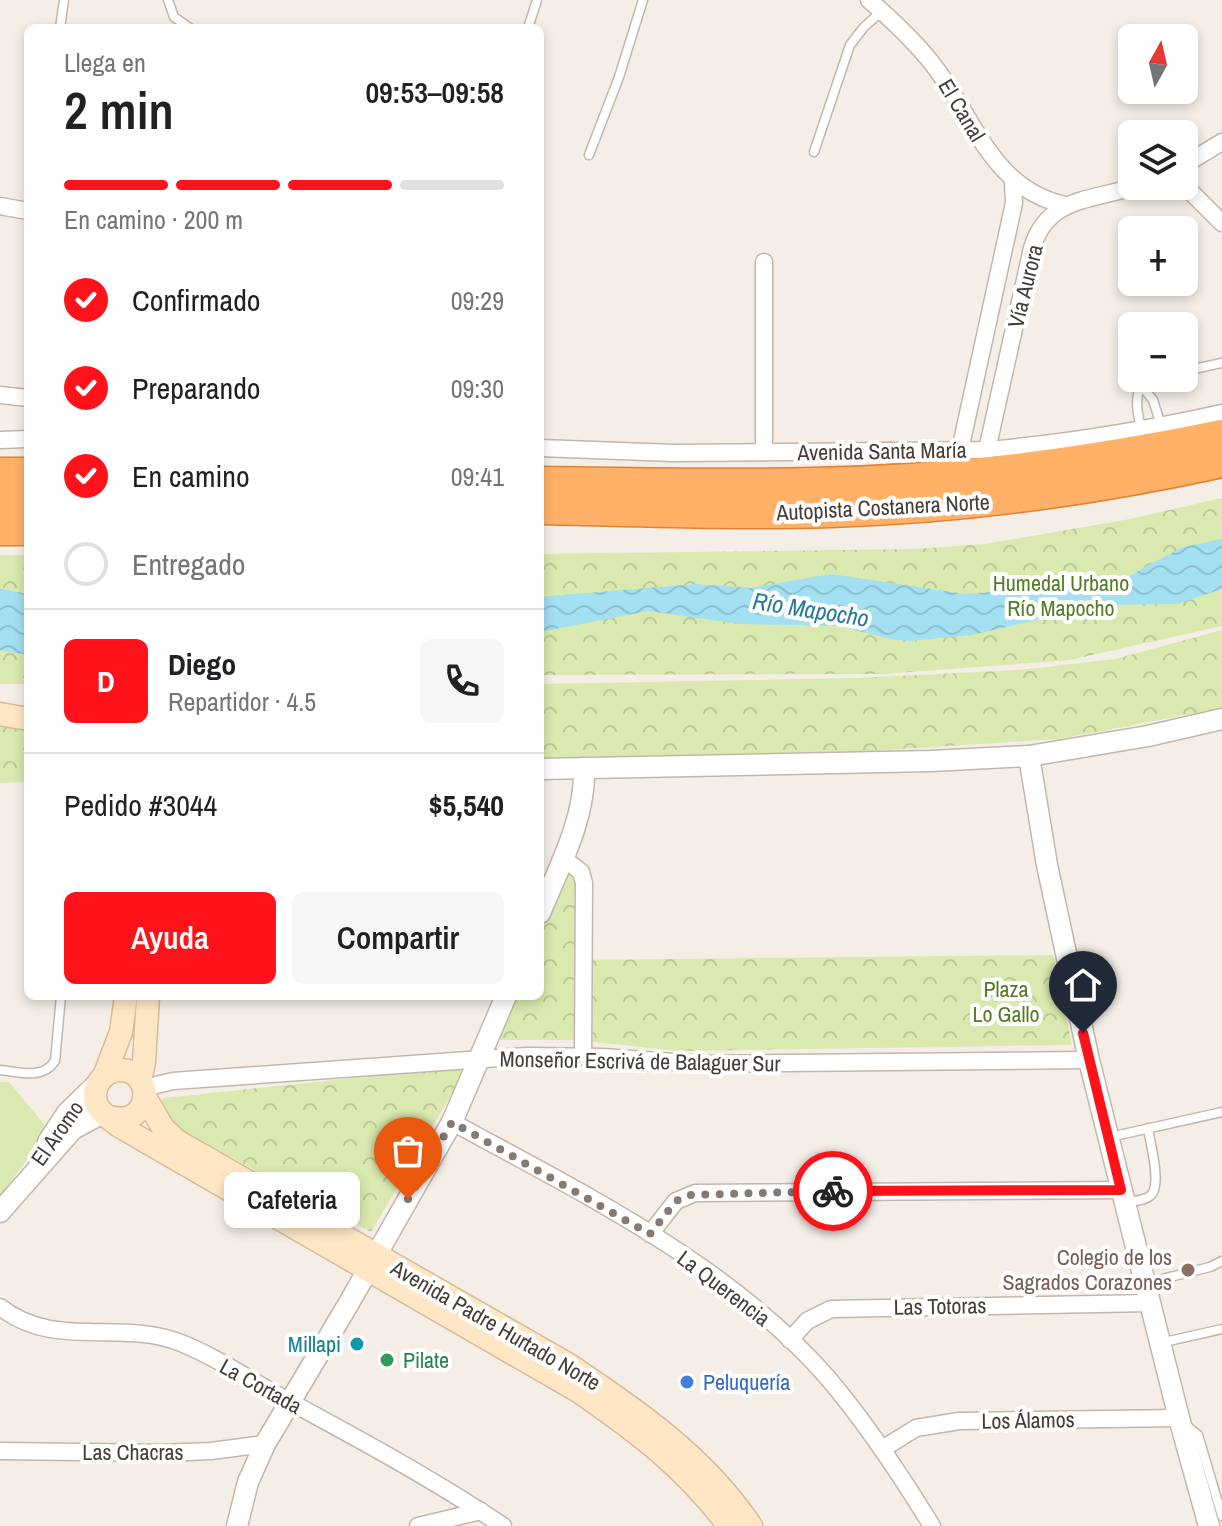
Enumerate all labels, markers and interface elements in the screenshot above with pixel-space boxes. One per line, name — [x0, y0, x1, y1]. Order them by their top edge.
north arrow — [1118, 24, 1198, 104]
map controls — [1118, 24, 1198, 392]
text: Llega en — [64, 45, 146, 80]
text: 09:53–09:58 — [365, 72, 504, 112]
street label: El Canal — [932, 73, 992, 147]
text: 2 min — [64, 75, 174, 145]
button: layers — [1118, 120, 1198, 200]
text: En camino · 200 m — [64, 202, 243, 237]
button: + — [1118, 216, 1198, 296]
street label: Vía Aurora — [1000, 241, 1050, 331]
icon: check — [64, 278, 108, 322]
text: Confirmado — [132, 280, 261, 320]
text: 09:29 — [451, 283, 504, 318]
button: − — [1118, 312, 1198, 392]
icon: check — [64, 366, 108, 410]
text: Preparando — [132, 368, 261, 408]
text: 09:30 — [451, 371, 504, 406]
street label: Avenida Santa María — [796, 435, 967, 467]
icon: check — [64, 454, 108, 498]
text: En camino — [132, 456, 250, 496]
text: 09:41 — [451, 459, 504, 494]
street label: Autopista Costanera Norte — [775, 486, 990, 528]
text: Entregado — [132, 544, 246, 584]
park label: Humedal Urbano Río Mapocho — [993, 568, 1129, 623]
water label: Río Mapocho — [751, 584, 871, 634]
button: phone — [420, 639, 504, 723]
text: Diego — [168, 644, 236, 684]
text: D — [97, 661, 115, 701]
text: Repartidor · 4.5 — [168, 684, 316, 719]
text: Pedido #3044 — [64, 785, 217, 825]
text: $5,540 — [429, 785, 504, 825]
button: Ayuda — [64, 892, 276, 984]
button: Compartir — [292, 892, 504, 984]
pin — [1049, 951, 1117, 1033]
icon: home — [1061, 963, 1105, 1007]
park label: Plaza Lo Gallo — [972, 974, 1040, 1029]
street label: Monseñor Escrivá de Balaguer Sur — [499, 1044, 781, 1078]
street label: El Aromo — [24, 1094, 90, 1172]
pin — [374, 1117, 442, 1199]
icon: bag — [386, 1129, 430, 1173]
courier — [793, 1151, 873, 1231]
icon: bike — [811, 1169, 855, 1213]
callout: Cafeteria — [224, 1171, 360, 1227]
text: Cafeteria — [247, 1182, 337, 1217]
place label: Colegio de los Sagrados Corazones — [1003, 1242, 1172, 1297]
street label: La Querencia — [671, 1243, 777, 1333]
street label: Avenida Padre Hurtado Norte — [385, 1252, 606, 1397]
marker: Colegio de los Sagrados Corazones — [1179, 1261, 1197, 1279]
street label: Las Totoras — [893, 1290, 987, 1322]
place label: Millapi — [288, 1329, 341, 1359]
marker: Millapi — [348, 1335, 366, 1353]
place label: Pilate — [403, 1345, 449, 1375]
street label: La Cortada — [215, 1351, 307, 1421]
marker: Pilate — [378, 1351, 396, 1369]
place label: Peluquería — [703, 1367, 790, 1397]
marker: Peluquería — [678, 1373, 696, 1391]
street label: Los Álamos — [981, 1404, 1075, 1436]
street label: Las Chacras — [82, 1437, 184, 1467]

